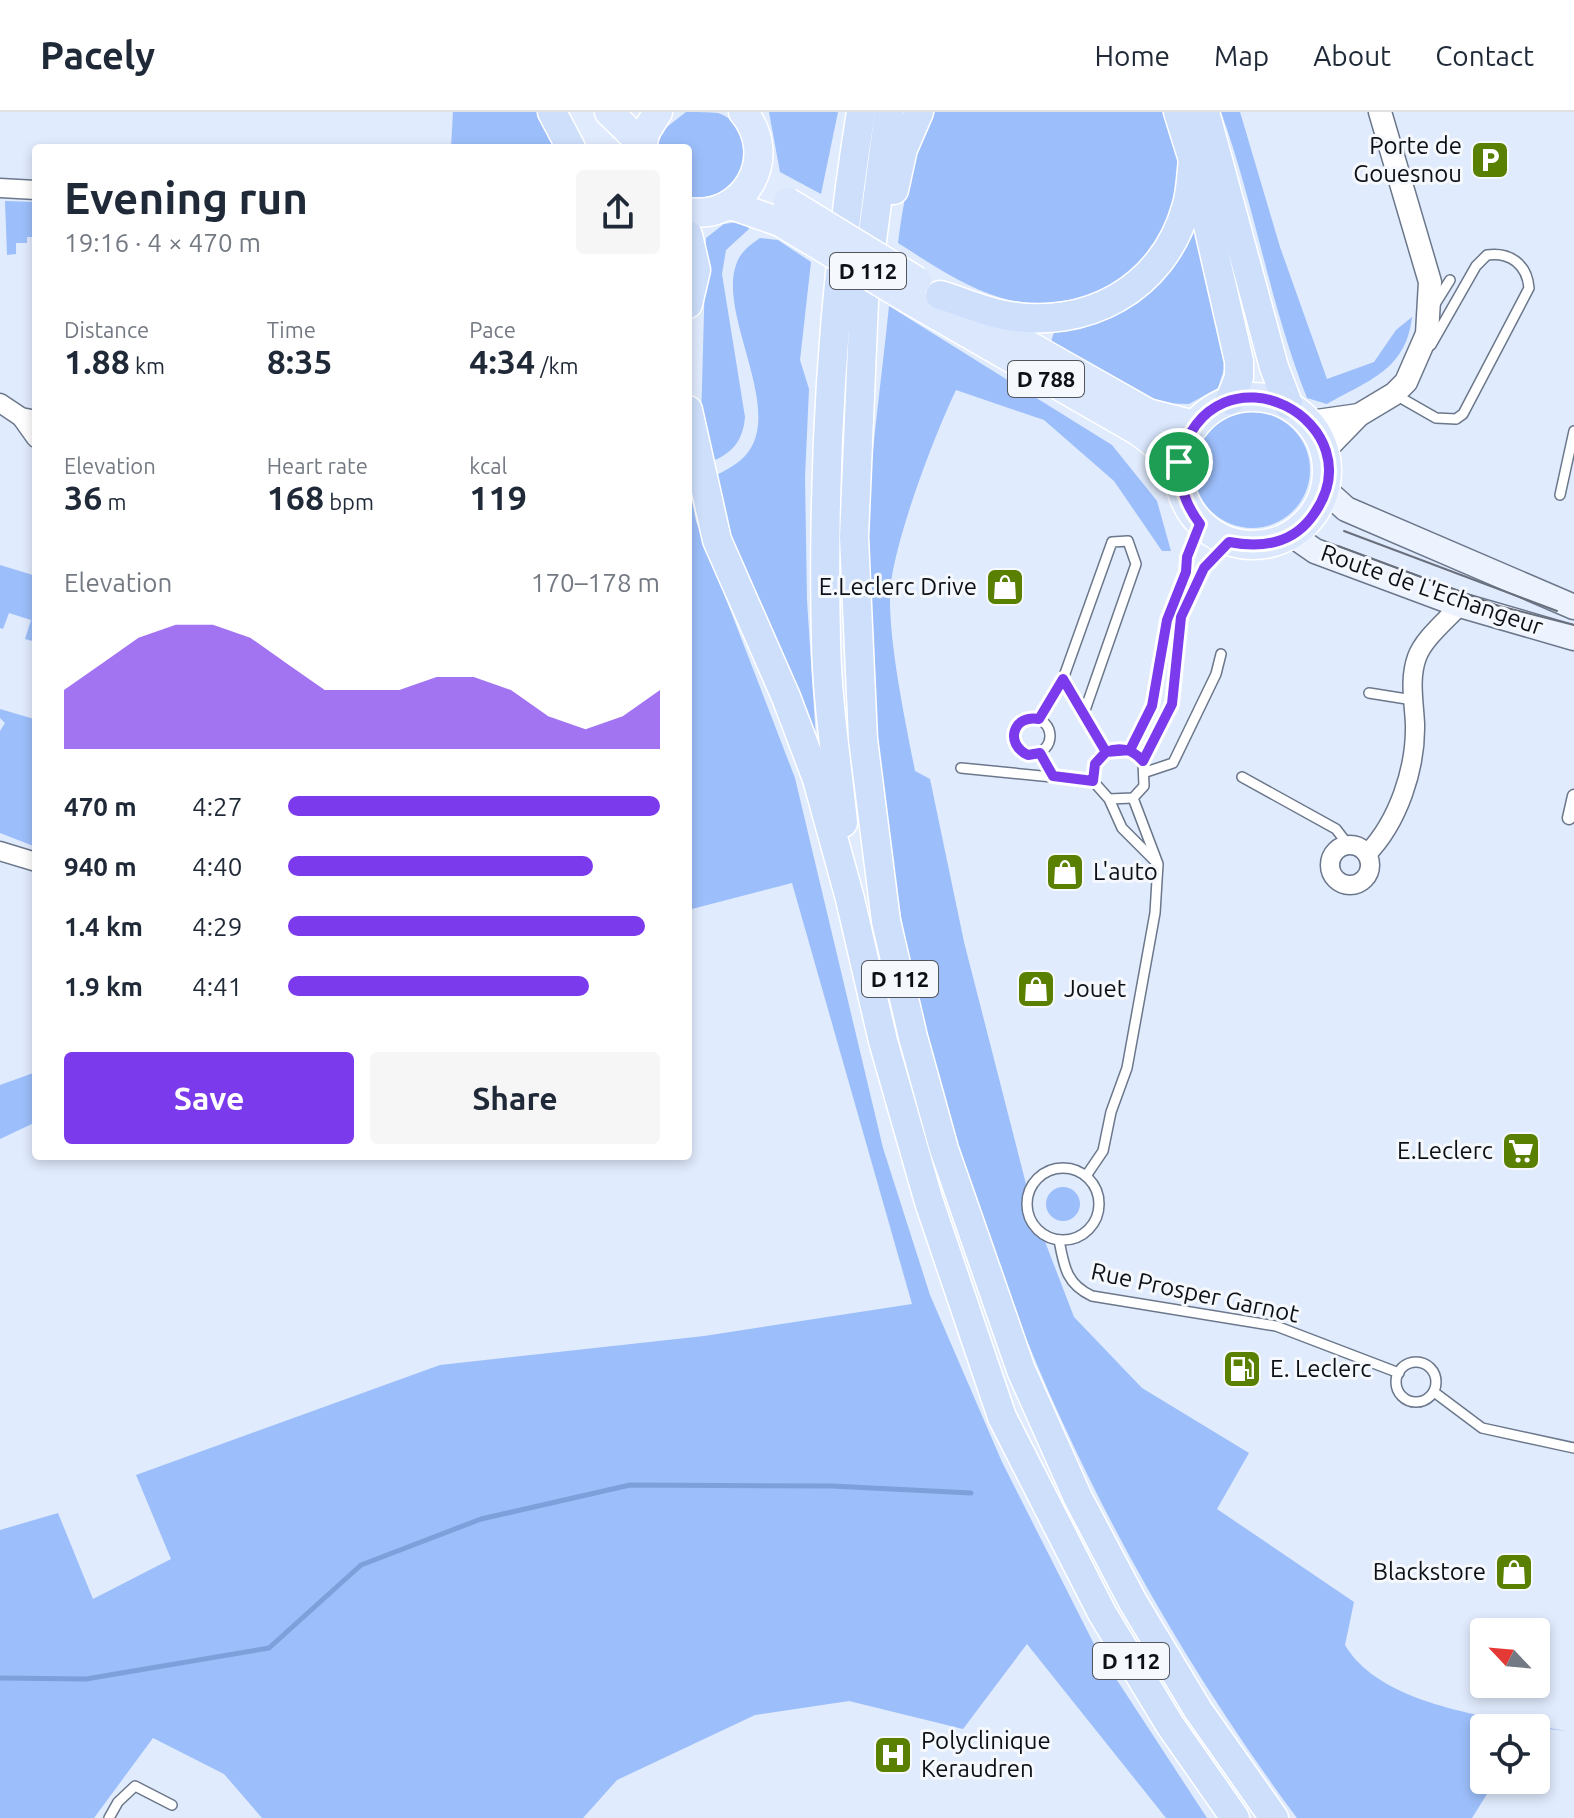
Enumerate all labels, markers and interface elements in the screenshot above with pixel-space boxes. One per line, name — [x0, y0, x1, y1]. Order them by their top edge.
text: Pacely — [40, 34, 155, 76]
text: Home — [1095, 40, 1170, 71]
text: Map — [1214, 40, 1269, 71]
text: About — [1313, 40, 1391, 71]
text: Contact — [1435, 40, 1534, 71]
place label: Porte de Gouesnou — [1353, 132, 1462, 187]
parking icon: Porte de Gouesnou — [1469, 139, 1511, 181]
button: share — [576, 170, 660, 254]
text: Evening run — [64, 173, 308, 222]
text: 19:16 · 4 × 470 m — [64, 228, 261, 257]
road number: D 112 — [830, 253, 906, 289]
text: Distance — [64, 317, 149, 342]
text: Time — [267, 317, 316, 342]
text: Pace — [469, 317, 516, 342]
text: 1.88 — [64, 342, 130, 380]
text: 8:35 — [267, 342, 333, 380]
text: 4:34 — [469, 342, 535, 380]
text: km — [130, 353, 165, 378]
text: /km — [535, 353, 579, 378]
road number: D 788 — [1008, 361, 1084, 397]
pin — [1145, 428, 1213, 496]
icon: arrive — [1157, 440, 1201, 484]
text: Elevation — [64, 453, 156, 478]
text: Heart rate — [267, 453, 368, 478]
text: kcal — [469, 453, 507, 478]
text: 36 — [64, 478, 102, 516]
text: 168 — [267, 478, 324, 516]
text: 119 — [469, 478, 527, 516]
text: m — [102, 489, 126, 514]
text: bpm — [324, 489, 374, 514]
street label: Route de L'Echangeur — [1318, 539, 1547, 640]
shop icon: E.Leclerc Drive — [984, 566, 1026, 608]
text: Elevation — [64, 568, 172, 597]
text: 170–178 m — [531, 568, 660, 597]
place label: E.Leclerc Drive — [819, 573, 977, 600]
text: 470 m — [64, 792, 137, 821]
text: 4:27 — [192, 792, 242, 821]
shop icon: L'auto — [1044, 851, 1086, 893]
text: 940 m — [64, 852, 137, 881]
text: 4:40 — [192, 852, 242, 881]
place label: L'auto — [1093, 858, 1158, 885]
text: 1.4 km — [64, 912, 143, 941]
text: 4:29 — [192, 912, 242, 941]
road number: D 112 — [862, 961, 938, 997]
shop icon: Jouet — [1015, 968, 1057, 1010]
text: 1.9 km — [64, 972, 143, 1001]
text: 4:41 — [192, 972, 242, 1001]
place label: Jouet — [1064, 975, 1127, 1002]
button: Save — [64, 1052, 354, 1144]
button: Share — [370, 1052, 660, 1144]
supermarket icon: E.Leclerc — [1500, 1130, 1542, 1172]
place label: E.Leclerc — [1397, 1137, 1493, 1164]
street label: Rue Prosper Garnot — [1089, 1257, 1302, 1328]
fuel station icon: E. Leclerc — [1221, 1348, 1263, 1390]
place label: E. Leclerc — [1270, 1355, 1372, 1382]
shop icon: Blackstore — [1493, 1551, 1535, 1593]
place label: Blackstore — [1373, 1558, 1486, 1585]
north arrow — [1470, 1618, 1550, 1698]
map controls — [1470, 1618, 1550, 1794]
road number: D 112 — [1093, 1643, 1169, 1679]
button: locate — [1470, 1714, 1550, 1794]
place label: Polyclinique Keraudren — [921, 1727, 1051, 1782]
hospital icon: Polyclinique Keraudren — [872, 1734, 914, 1776]

